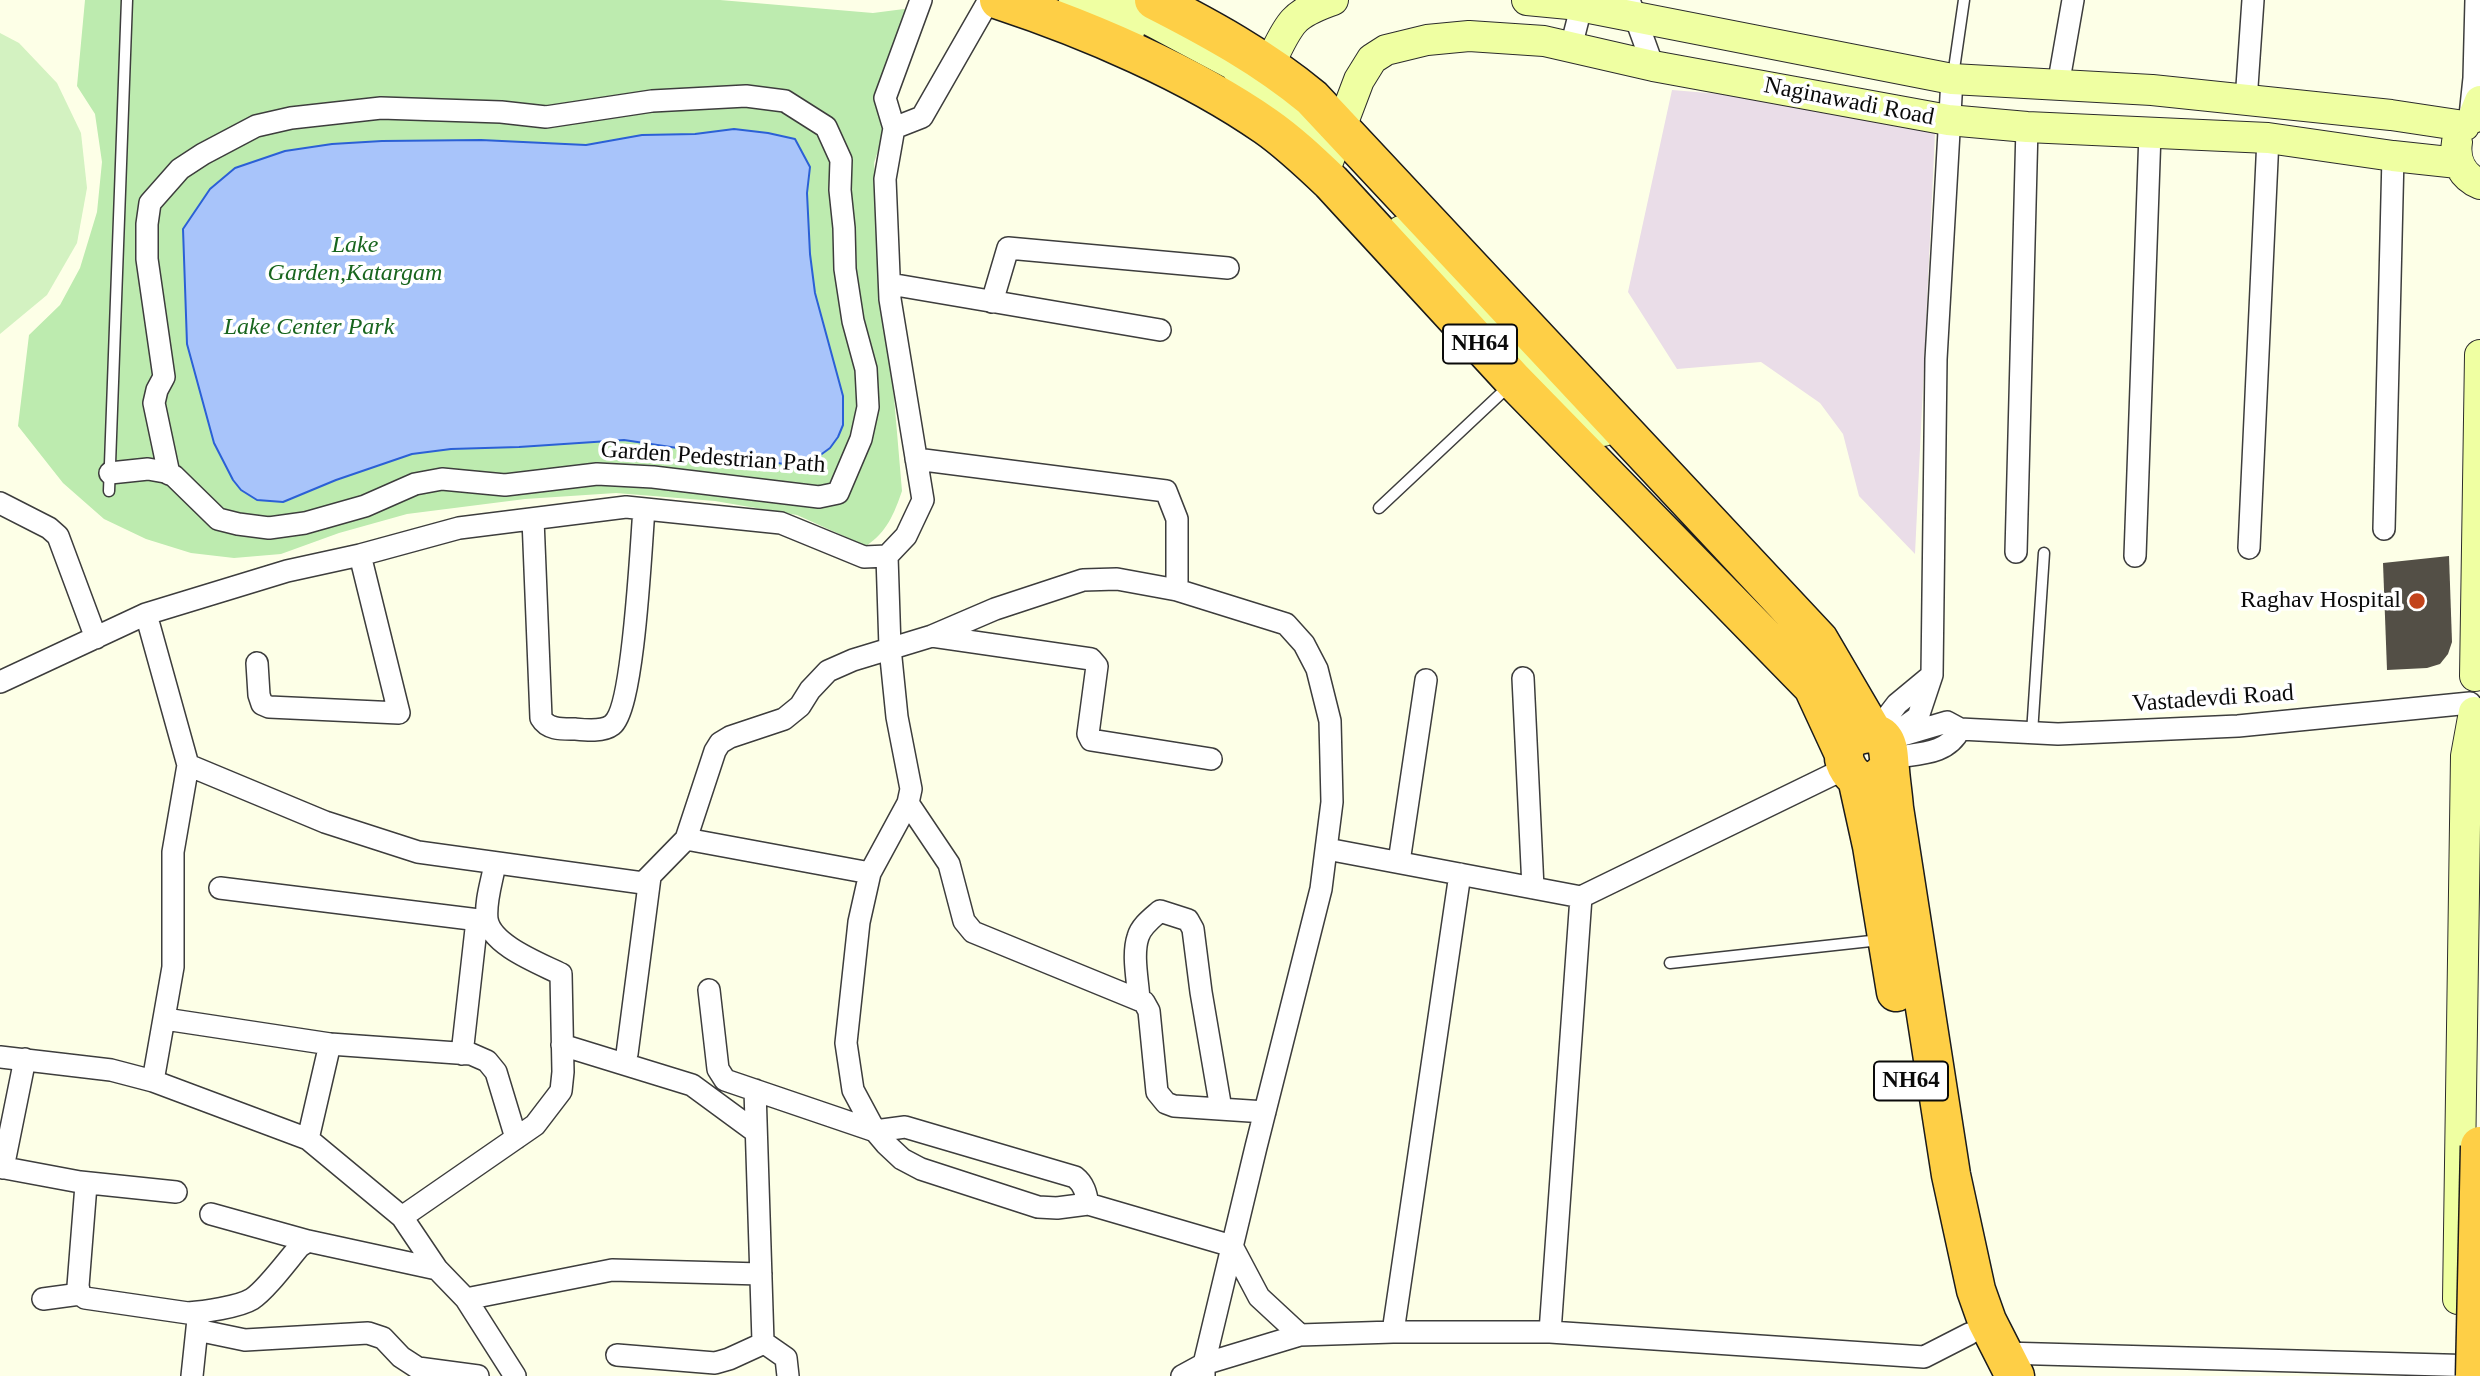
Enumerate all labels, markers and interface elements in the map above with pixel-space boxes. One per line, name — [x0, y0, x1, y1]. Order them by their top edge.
street label: Naginawadi Road — [1762, 71, 1936, 133]
park label: Lake Garden,Katargam — [268, 232, 442, 288]
park label: Lake Center Park — [224, 314, 394, 342]
road number: NH64 — [1443, 324, 1517, 364]
street label: Garden Pedestrian Path — [600, 436, 826, 480]
place label: Raghav Hospital — [2240, 587, 2401, 615]
marker: Raghav Hospital — [2407, 591, 2427, 611]
street label: Vastadevdi Road — [2131, 679, 2295, 719]
road number: NH64 — [1874, 1062, 1948, 1100]

